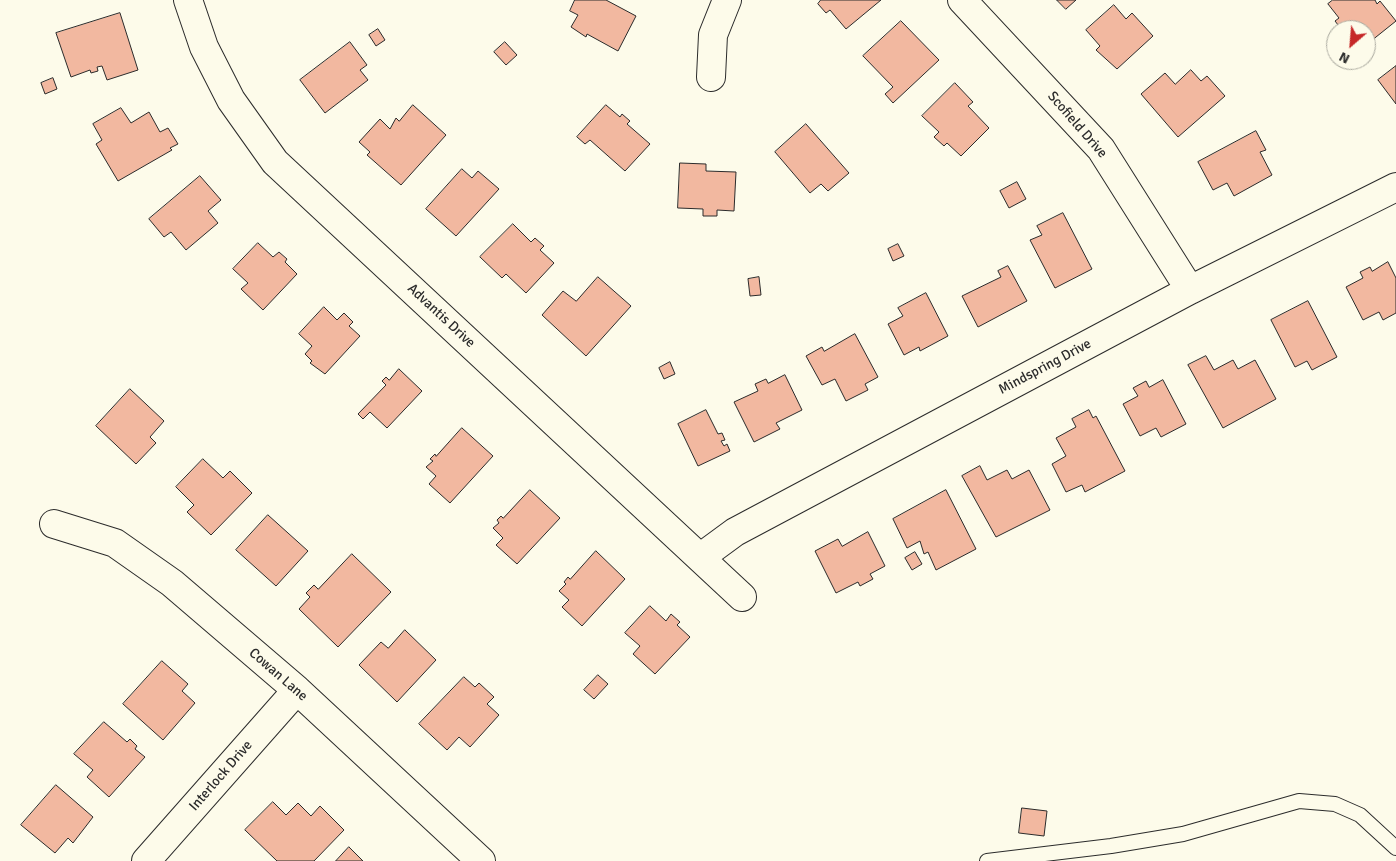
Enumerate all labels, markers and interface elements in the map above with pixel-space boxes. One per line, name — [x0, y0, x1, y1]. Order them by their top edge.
north arrow — [1326, 20, 1376, 70]
text: N — [1336, 48, 1353, 68]
street label: Scofield Drive — [1044, 88, 1110, 162]
street label: Advantis Drive — [404, 280, 478, 352]
street label: Mindspring Drive — [996, 336, 1094, 398]
street label: Cowan Lane — [245, 645, 311, 705]
street label: Interlock Drive — [186, 737, 256, 815]

